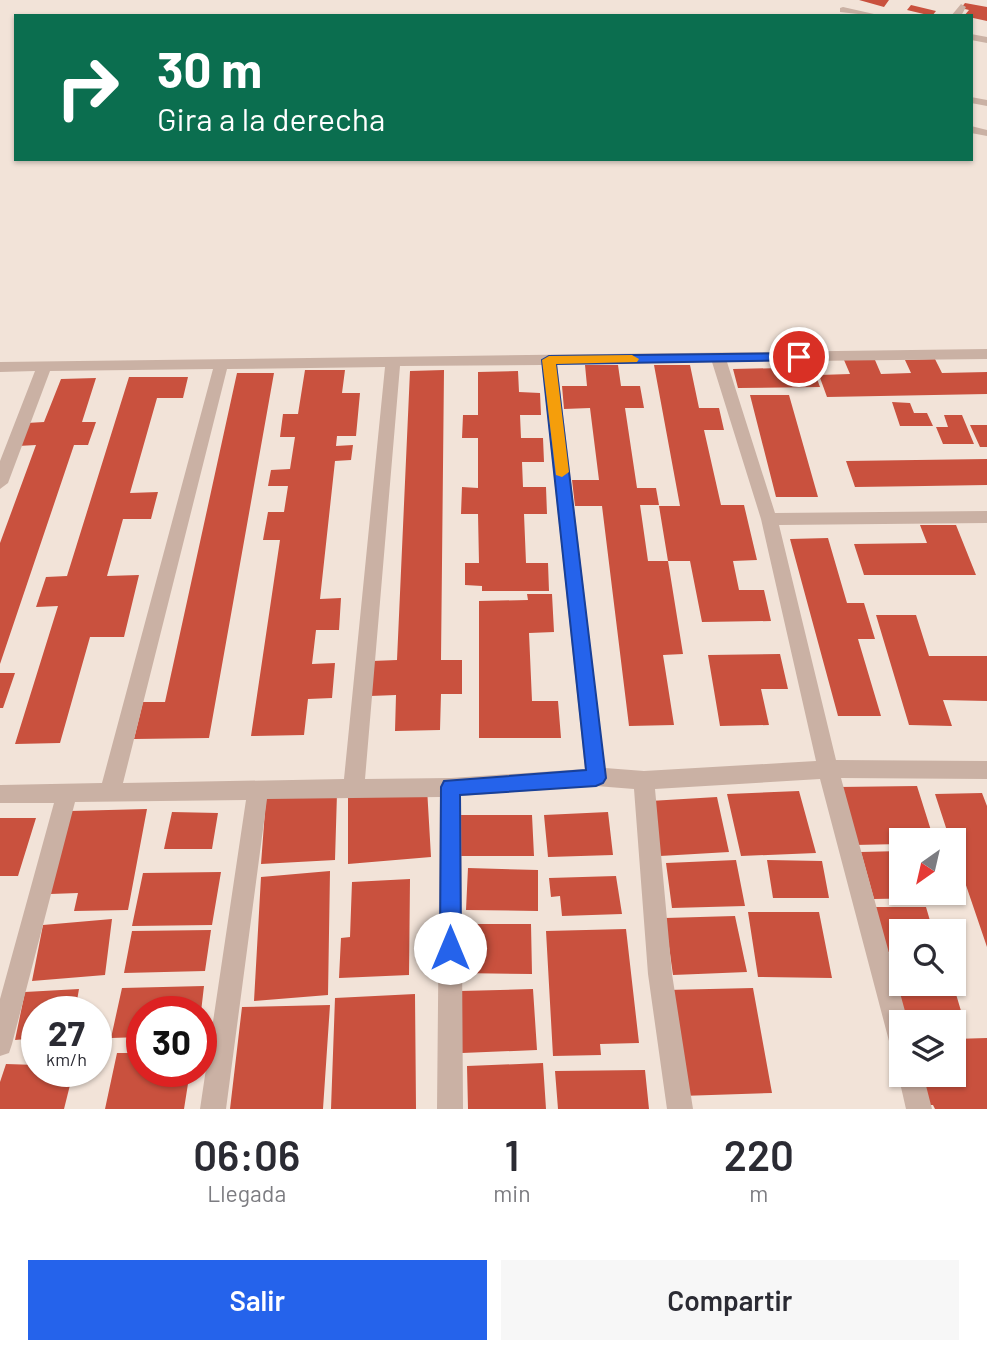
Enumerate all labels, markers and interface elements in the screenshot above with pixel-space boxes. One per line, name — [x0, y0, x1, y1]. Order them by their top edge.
text: 30 m — [157, 39, 262, 98]
icon: right — [42, 42, 133, 133]
text: Gira a la derecha — [157, 99, 385, 137]
pin — [769, 327, 829, 387]
icon: arrive — [780, 338, 818, 376]
north arrow — [889, 828, 966, 905]
map controls — [889, 828, 966, 1087]
position arrow — [413, 911, 487, 985]
button: search — [889, 919, 966, 996]
speed limit sign: 30 — [126, 996, 217, 1087]
button: layers — [889, 1010, 966, 1087]
text: 27 — [48, 1011, 85, 1053]
text: km/h — [46, 1048, 87, 1070]
text: 06:06 — [193, 1129, 300, 1179]
text: 1 — [505, 1129, 519, 1179]
text: 220 — [724, 1129, 794, 1179]
text: Llegada — [207, 1179, 286, 1207]
text: min — [493, 1179, 531, 1207]
text: m — [749, 1179, 768, 1207]
button: Salir — [28, 1260, 487, 1340]
button: Compartir — [501, 1260, 959, 1340]

